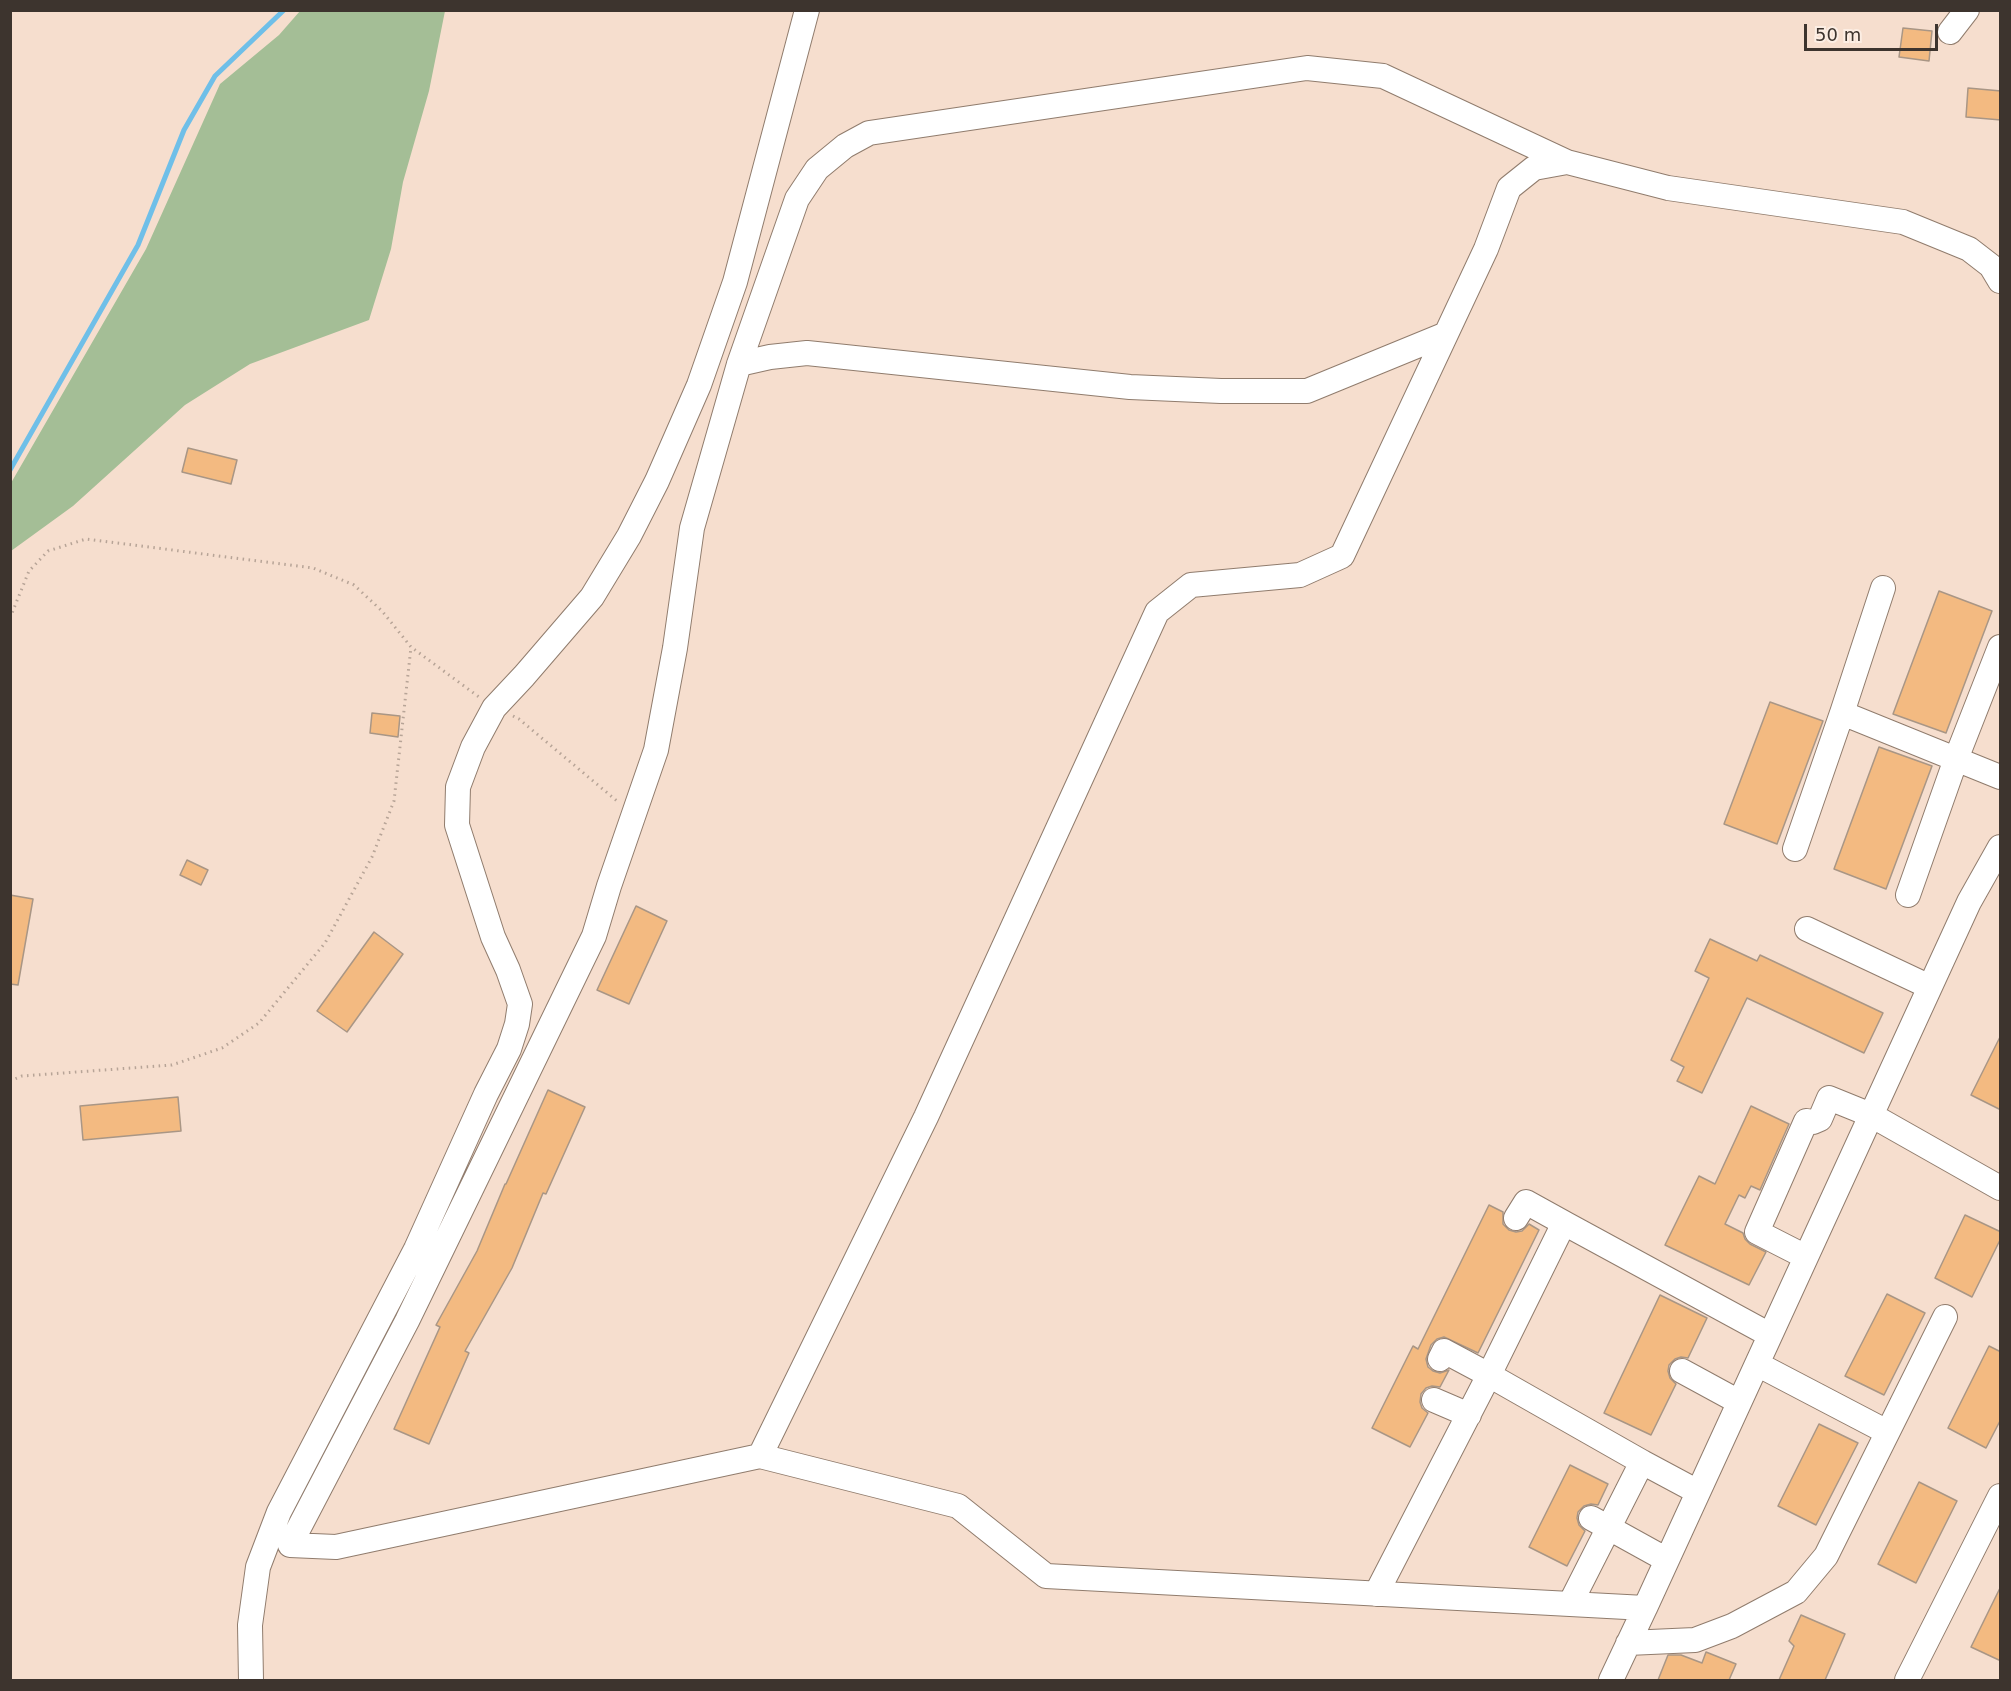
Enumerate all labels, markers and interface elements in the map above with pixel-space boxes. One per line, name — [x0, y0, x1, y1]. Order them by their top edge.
scale bar — [1807, 12, 1940, 50]
text: 50 m — [1815, 24, 1861, 45]

